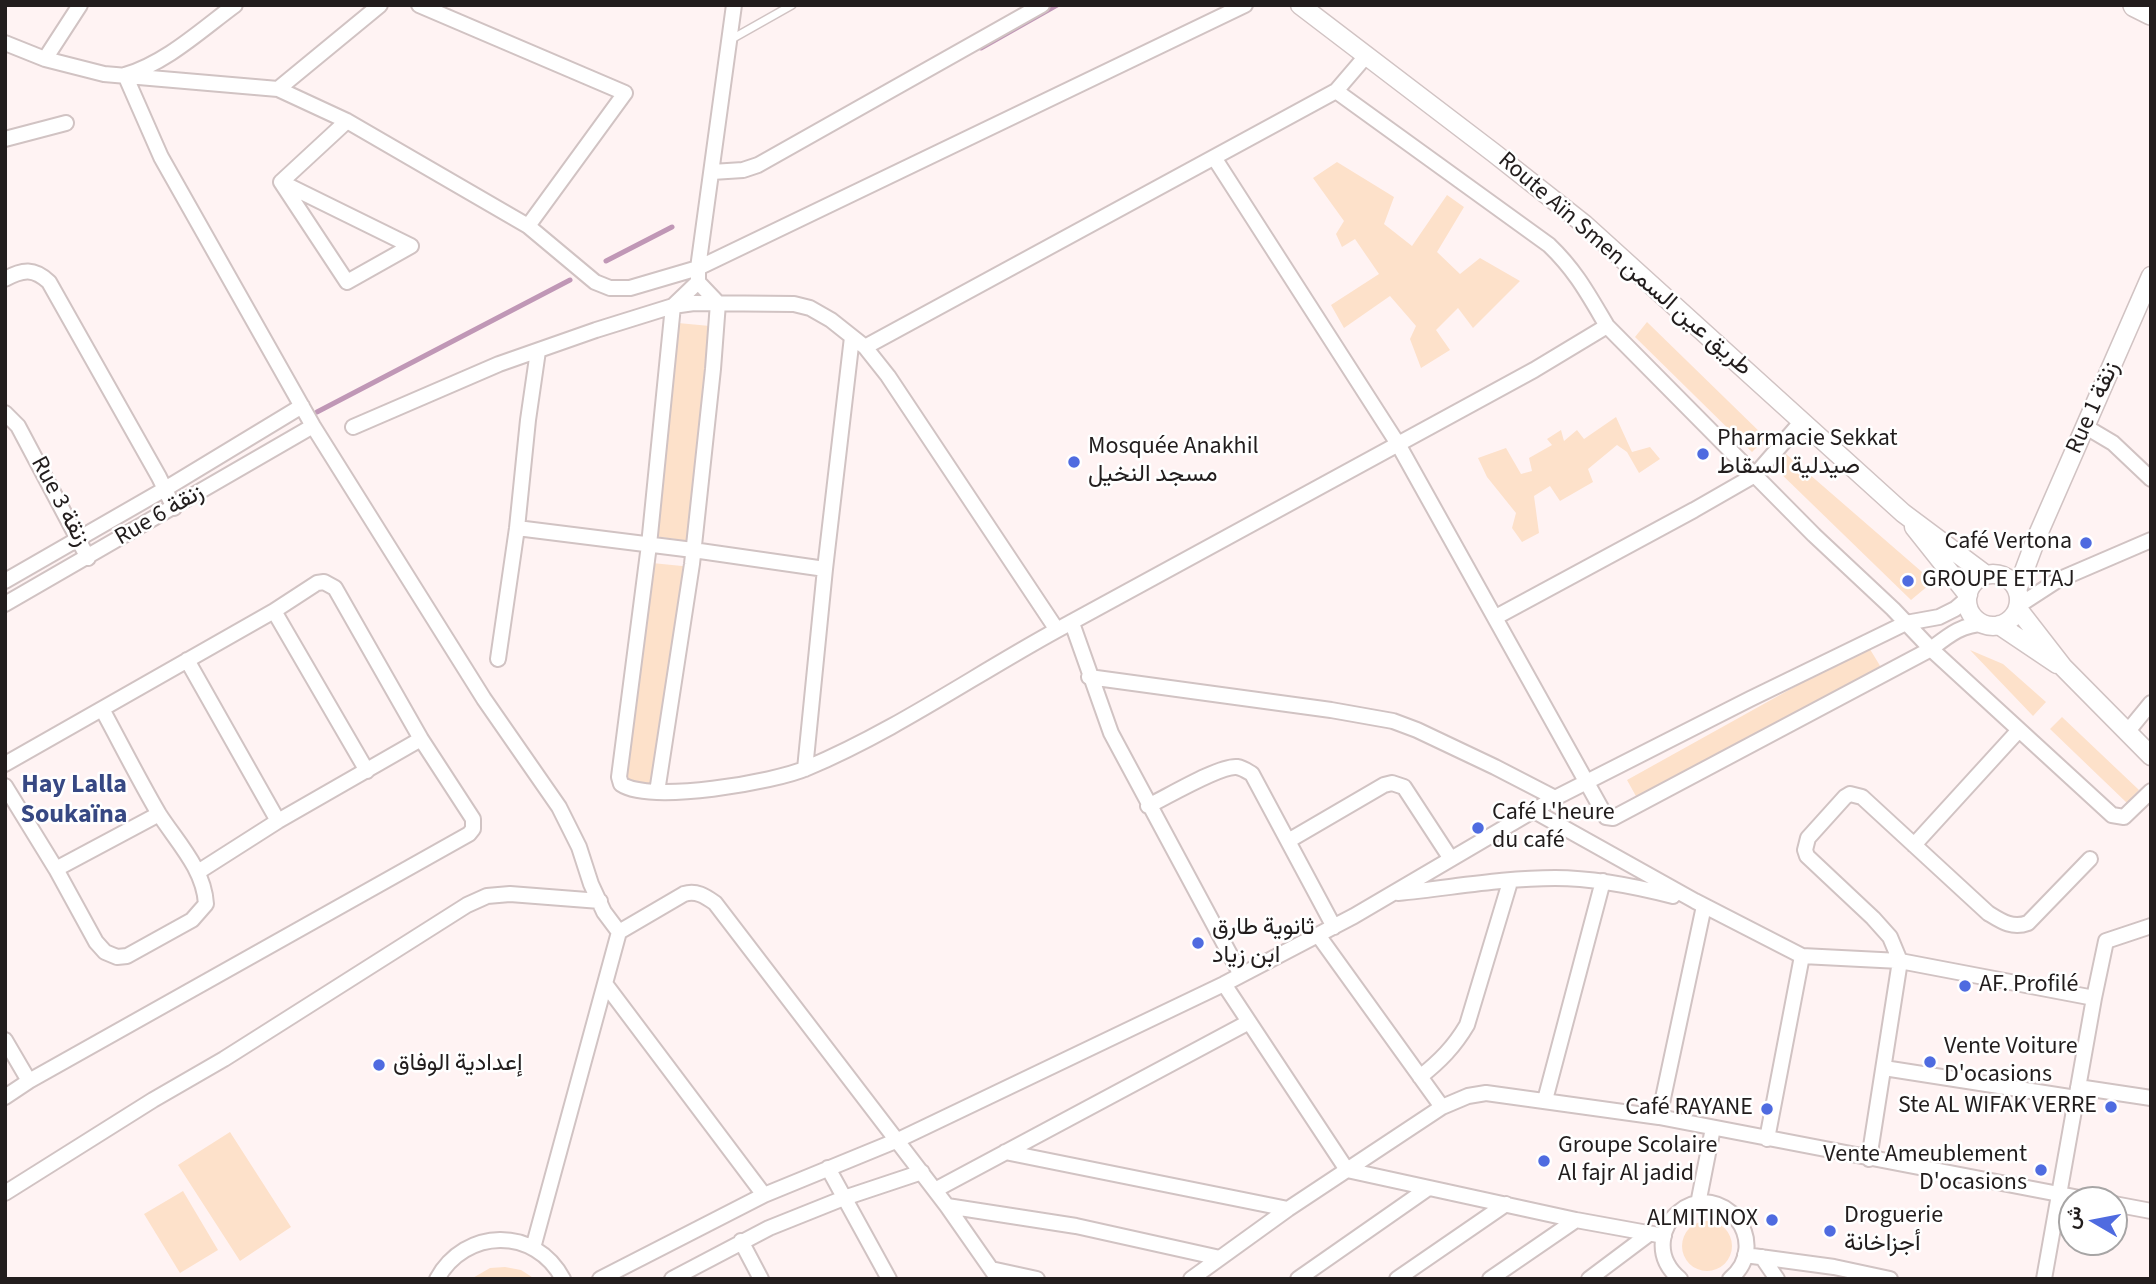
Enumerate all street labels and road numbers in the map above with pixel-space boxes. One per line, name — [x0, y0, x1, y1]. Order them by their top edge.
street label: Route Aïn Smen طريق عين السمن — [1491, 147, 1757, 383]
street label: Rue 1 زنقة — [2061, 357, 2127, 459]
street label: Rue 3 زنقة — [23, 452, 95, 552]
street label: Rue 6 زنقة — [110, 479, 210, 553]

